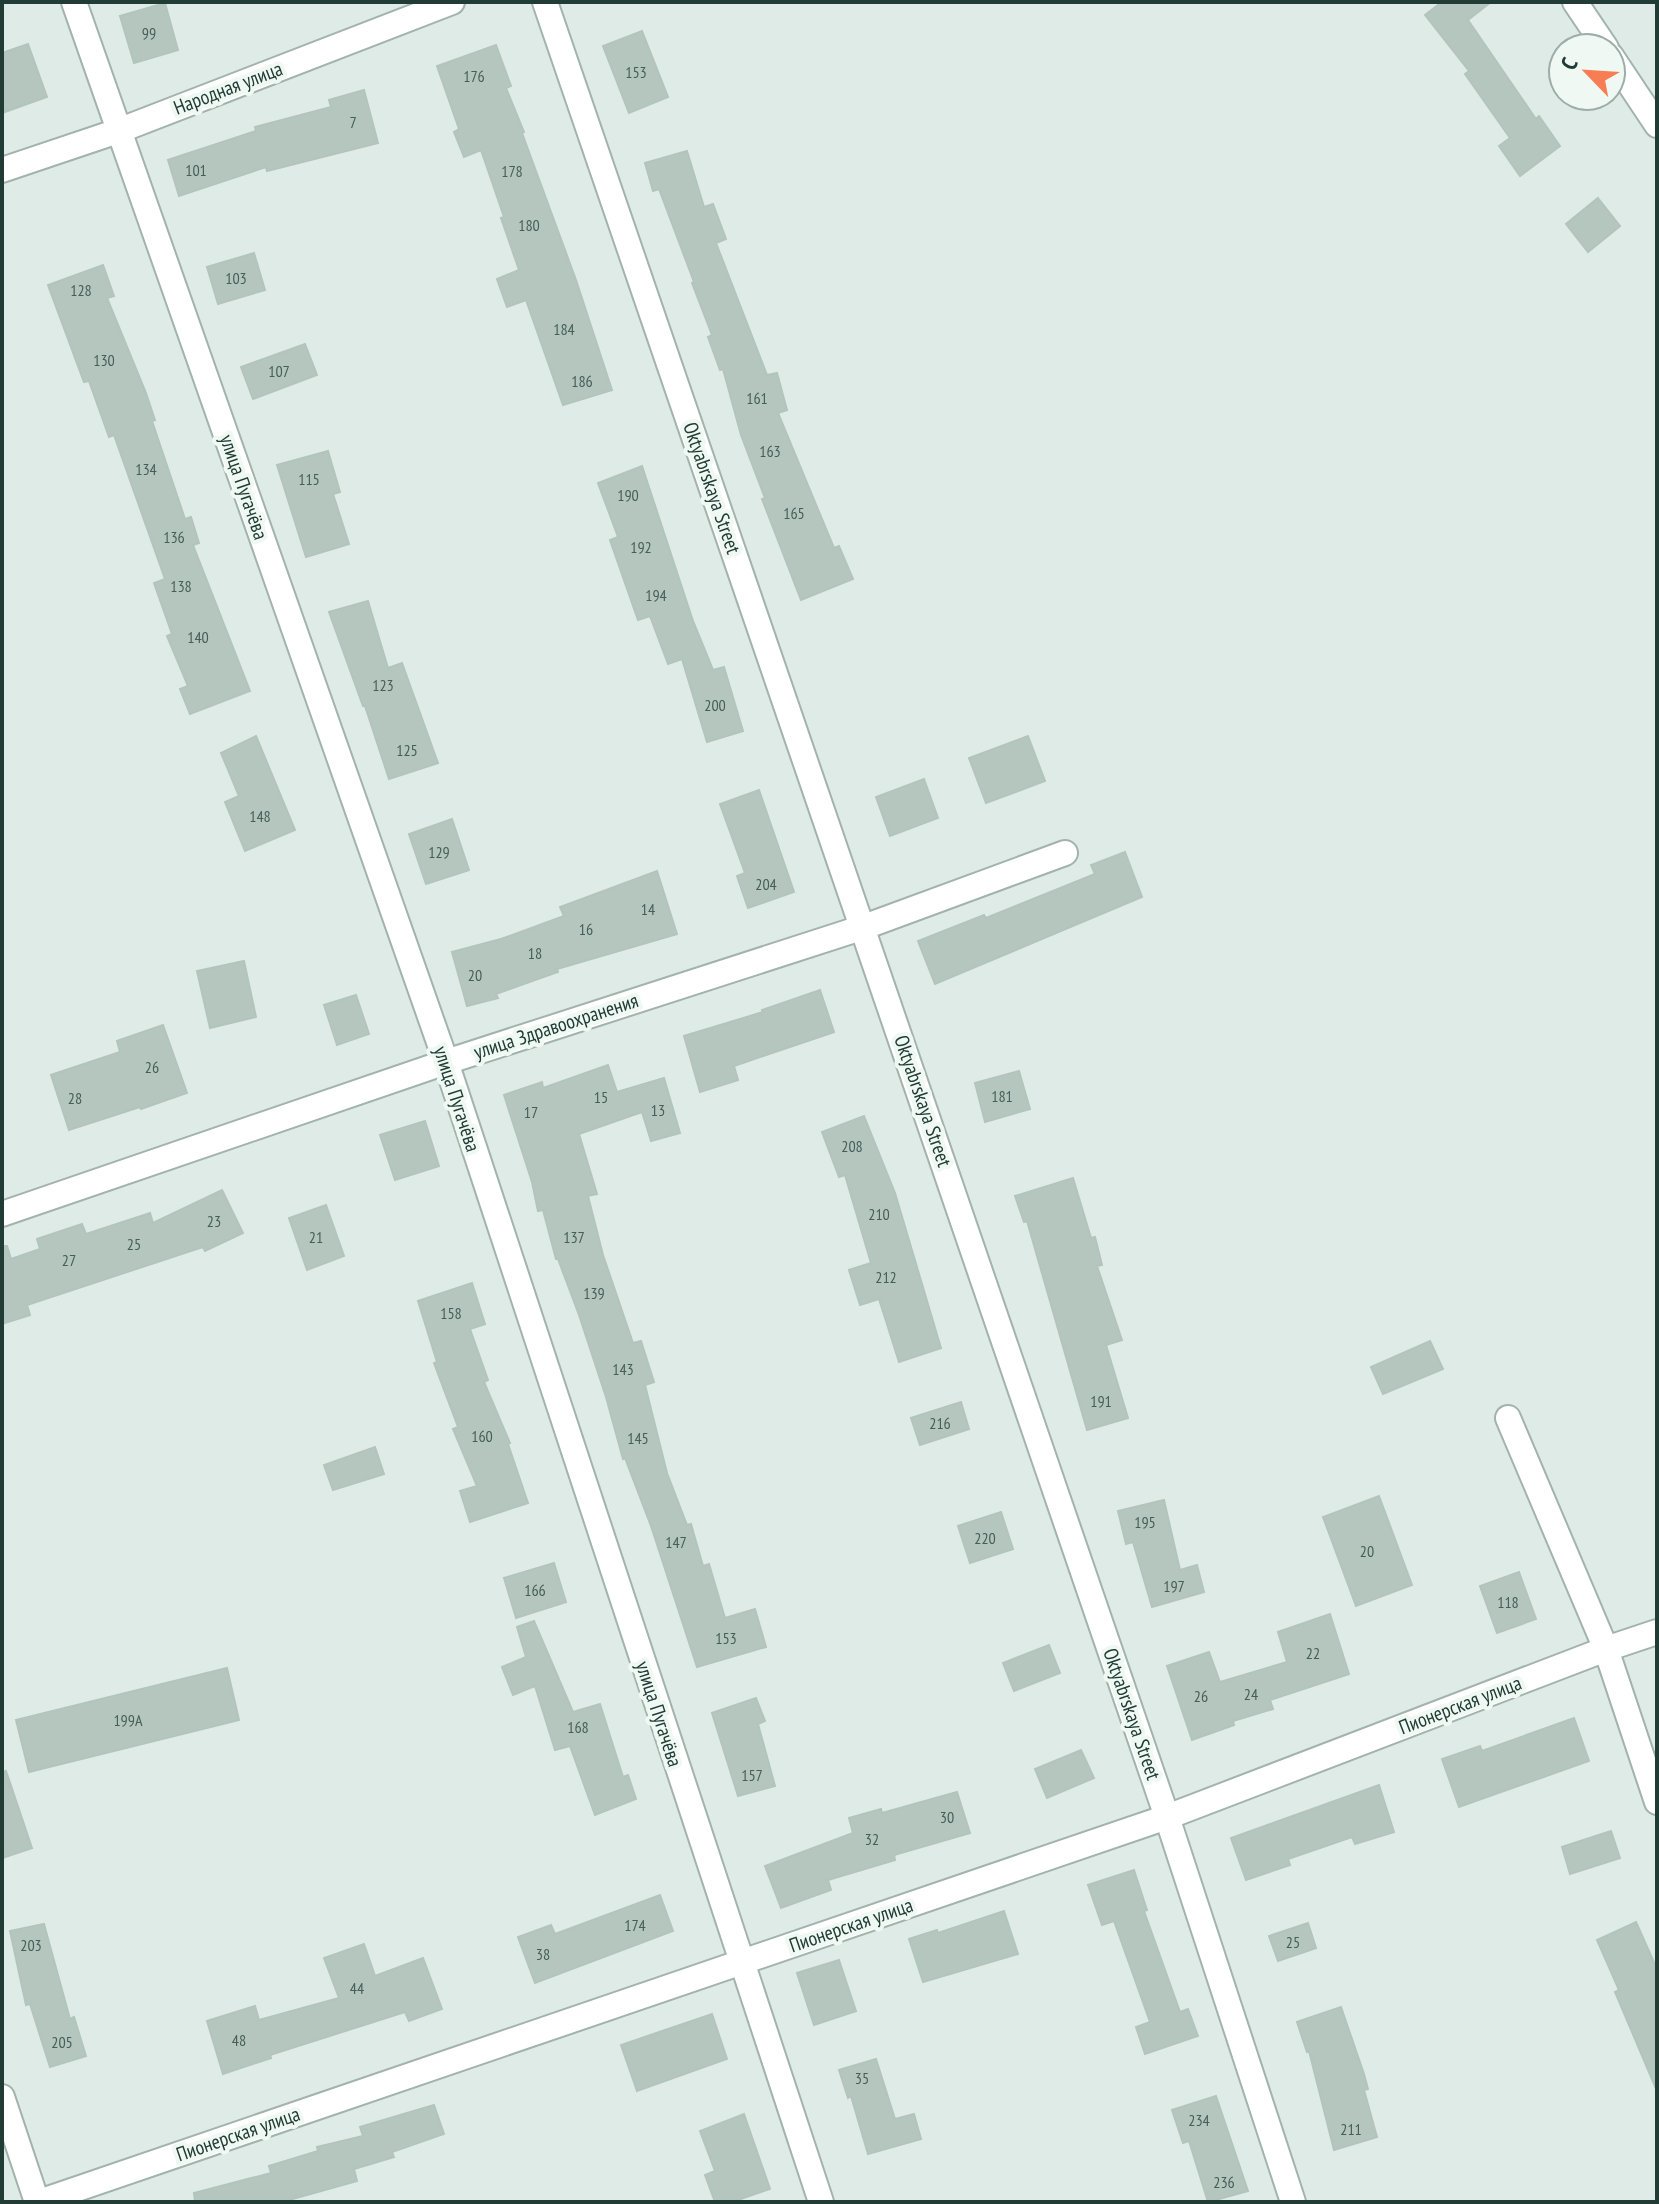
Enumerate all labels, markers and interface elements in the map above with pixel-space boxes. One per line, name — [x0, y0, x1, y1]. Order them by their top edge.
house number: 99 — [142, 23, 156, 43]
north arrow — [1547, 32, 1627, 112]
text: С — [1554, 53, 1584, 74]
street label: Народная улица — [170, 55, 286, 121]
house number: 153 — [625, 62, 647, 82]
house number: 176 — [463, 66, 485, 86]
house number: 7 — [349, 112, 357, 132]
house number: 101 — [185, 160, 207, 180]
house number: 178 — [501, 161, 523, 181]
house number: 180 — [518, 215, 540, 235]
house number: 103 — [225, 268, 247, 288]
house number: 128 — [70, 280, 92, 300]
house number: 184 — [553, 319, 575, 339]
house number: 130 — [93, 350, 115, 370]
house number: 107 — [268, 361, 290, 381]
house number: 186 — [571, 371, 593, 391]
house number: 161 — [746, 388, 768, 408]
street label: Oktyabrskaya Street — [677, 419, 747, 558]
street label: улица Пугачёва — [214, 431, 274, 543]
house number: 163 — [759, 441, 781, 461]
house number: 134 — [135, 459, 157, 479]
house number: 115 — [298, 469, 320, 489]
house number: 190 — [617, 485, 639, 505]
house number: 165 — [783, 503, 805, 523]
house number: 136 — [163, 527, 185, 547]
house number: 192 — [630, 537, 652, 557]
house number: 138 — [170, 576, 192, 596]
house number: 194 — [645, 585, 667, 605]
house number: 140 — [187, 627, 209, 647]
house number: 123 — [372, 675, 394, 695]
house number: 200 — [704, 695, 726, 715]
house number: 125 — [396, 740, 418, 760]
house number: 148 — [249, 806, 271, 826]
house number: 129 — [428, 842, 450, 862]
house number: 204 — [755, 874, 777, 894]
house number: 14 — [641, 899, 655, 919]
house number: 16 — [579, 919, 593, 939]
house number: 18 — [528, 943, 542, 963]
house number: 20 — [468, 965, 482, 985]
street label: улица Здравоохранения — [470, 987, 642, 1065]
street label: Oktyabrskaya Street — [888, 1032, 958, 1171]
street label: улица Пугачёва — [428, 1043, 486, 1155]
house number: 26 — [145, 1057, 159, 1077]
house number: 181 — [991, 1086, 1013, 1106]
house number: 15 — [594, 1087, 608, 1107]
house number: 28 — [68, 1088, 82, 1108]
house number: 13 — [651, 1100, 665, 1120]
house number: 17 — [524, 1102, 538, 1122]
house number: 208 — [841, 1136, 863, 1156]
house number: 210 — [868, 1204, 890, 1224]
house number: 23 — [207, 1211, 221, 1231]
house number: 21 — [309, 1227, 323, 1247]
house number: 137 — [563, 1227, 585, 1247]
house number: 25 — [127, 1234, 141, 1254]
house number: 27 — [62, 1250, 76, 1270]
house number: 212 — [875, 1267, 897, 1287]
house number: 139 — [583, 1283, 605, 1303]
house number: 158 — [440, 1303, 462, 1323]
house number: 143 — [612, 1359, 634, 1379]
house number: 191 — [1090, 1391, 1112, 1411]
house number: 216 — [929, 1413, 951, 1433]
house number: 160 — [471, 1426, 493, 1446]
house number: 145 — [627, 1428, 649, 1448]
house number: 195 — [1134, 1512, 1156, 1532]
house number: 220 — [974, 1528, 996, 1548]
house number: 147 — [665, 1532, 687, 1552]
house number: 20 — [1360, 1541, 1374, 1561]
house number: 197 — [1163, 1576, 1185, 1596]
house number: 166 — [524, 1580, 546, 1600]
house number: 118 — [1497, 1592, 1519, 1612]
house number: 153 — [715, 1628, 737, 1648]
house number: 22 — [1306, 1643, 1320, 1663]
street label: Oktyabrskaya Street — [1097, 1645, 1167, 1784]
street label: улица Пугачёва — [630, 1658, 688, 1770]
street label: Пионерская улица — [1395, 1670, 1525, 1740]
house number: 24 — [1244, 1684, 1258, 1704]
house number: 26 — [1194, 1686, 1208, 1706]
house number: 199А — [113, 1710, 143, 1730]
house number: 168 — [567, 1717, 589, 1737]
house number: 157 — [741, 1765, 763, 1785]
house number: 30 — [940, 1807, 954, 1827]
house number: 32 — [865, 1829, 879, 1849]
street label: Пионерская улица — [786, 1892, 916, 1958]
house number: 174 — [624, 1915, 646, 1935]
house number: 25 — [1286, 1932, 1300, 1952]
house number: 203 — [20, 1935, 42, 1955]
house number: 38 — [536, 1944, 550, 1964]
house number: 44 — [350, 1978, 364, 1998]
house number: 48 — [232, 2030, 246, 2050]
house number: 205 — [51, 2032, 73, 2052]
house number: 35 — [855, 2068, 869, 2088]
street label: Пионерская улица — [173, 2101, 303, 2167]
house number: 234 — [1188, 2110, 1210, 2130]
house number: 211 — [1340, 2119, 1362, 2139]
house number: 236 — [1213, 2172, 1235, 2192]

